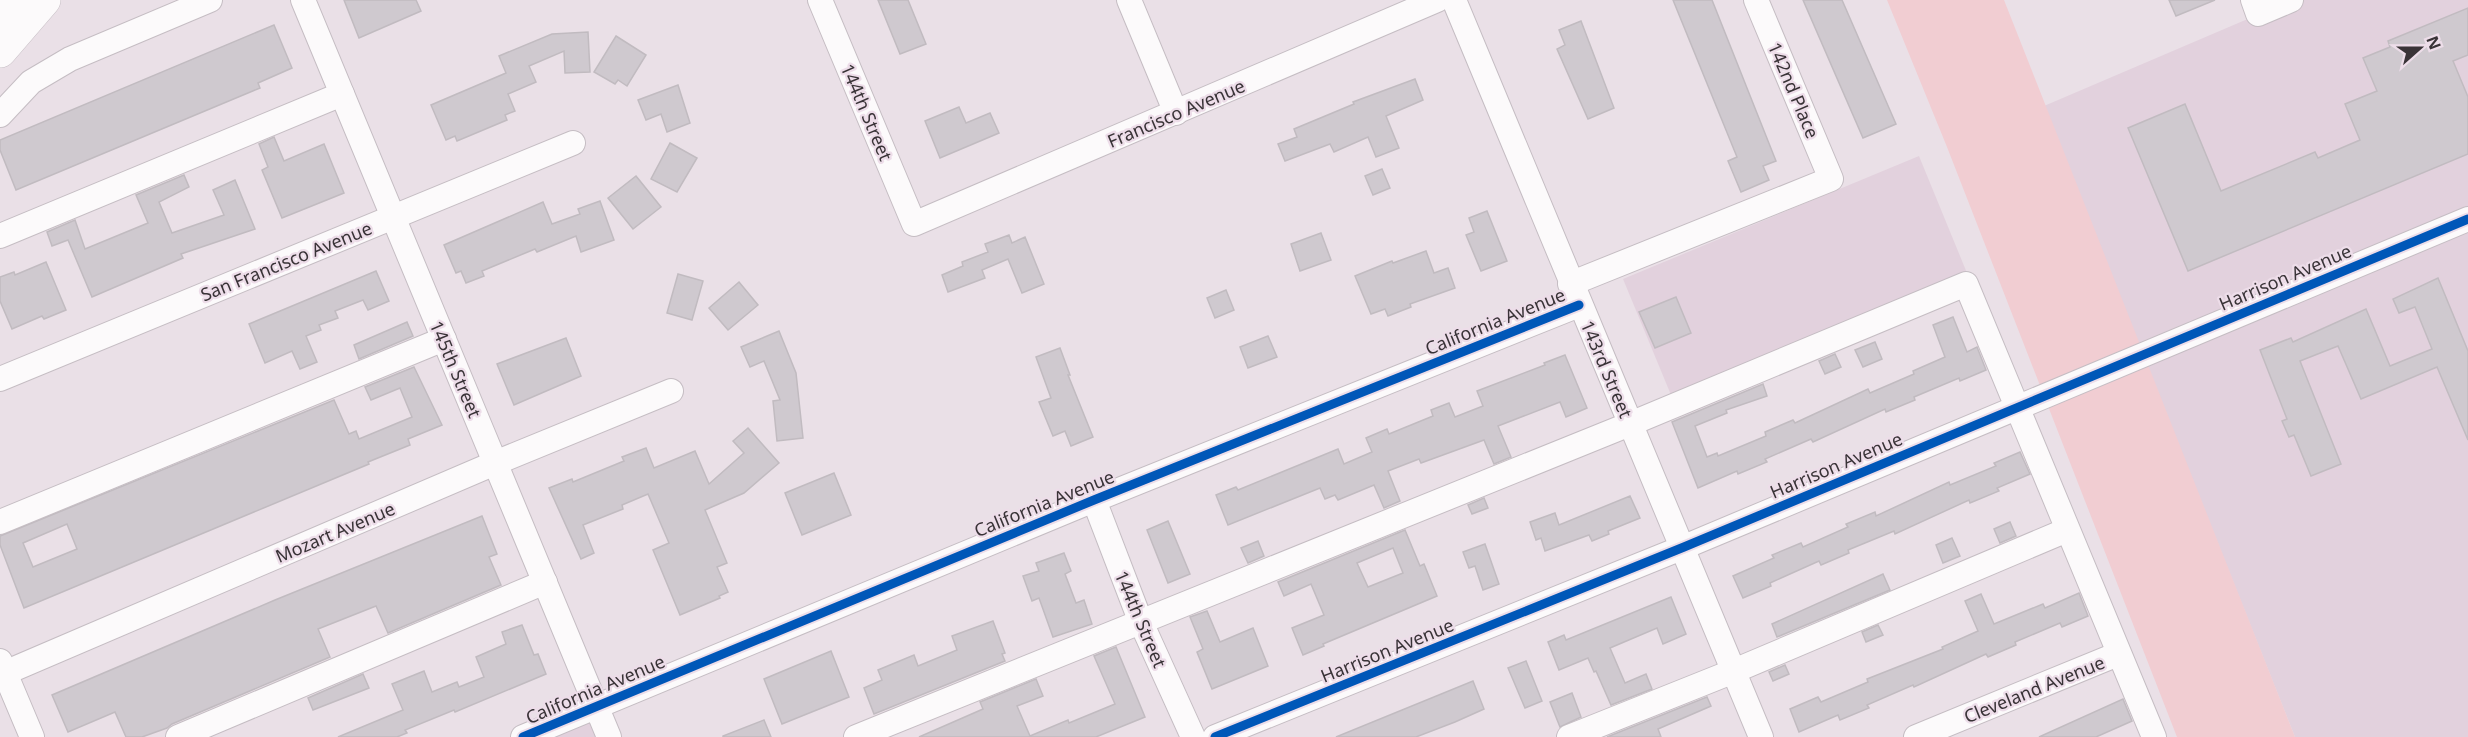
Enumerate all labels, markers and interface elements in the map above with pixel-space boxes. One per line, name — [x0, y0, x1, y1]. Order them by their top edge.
north arrow — [2390, 18, 2450, 78]
text: N — [2421, 33, 2447, 53]
street label: 142nd Place — [1763, 38, 1825, 142]
street label: 144th Street — [836, 60, 898, 165]
street label: Francisco Avenue — [1104, 73, 1248, 153]
street label: San Francisco Avenue — [197, 216, 375, 306]
street label: Harrison Avenue — [2215, 238, 2355, 316]
street label: California Avenue — [1421, 282, 1569, 360]
street label: 143rd Street — [1576, 316, 1639, 422]
street label: 145th Street — [425, 317, 487, 422]
street label: Harrison Avenue — [1766, 426, 1906, 504]
street label: California Avenue — [970, 464, 1118, 542]
street label: Mozart Avenue — [272, 496, 398, 568]
street label: 144th Street — [1110, 567, 1172, 672]
street label: Harrison Avenue — [1317, 612, 1457, 688]
street label: California Avenue — [522, 649, 668, 729]
street label: Cleveland Avenue — [1960, 650, 2108, 728]

